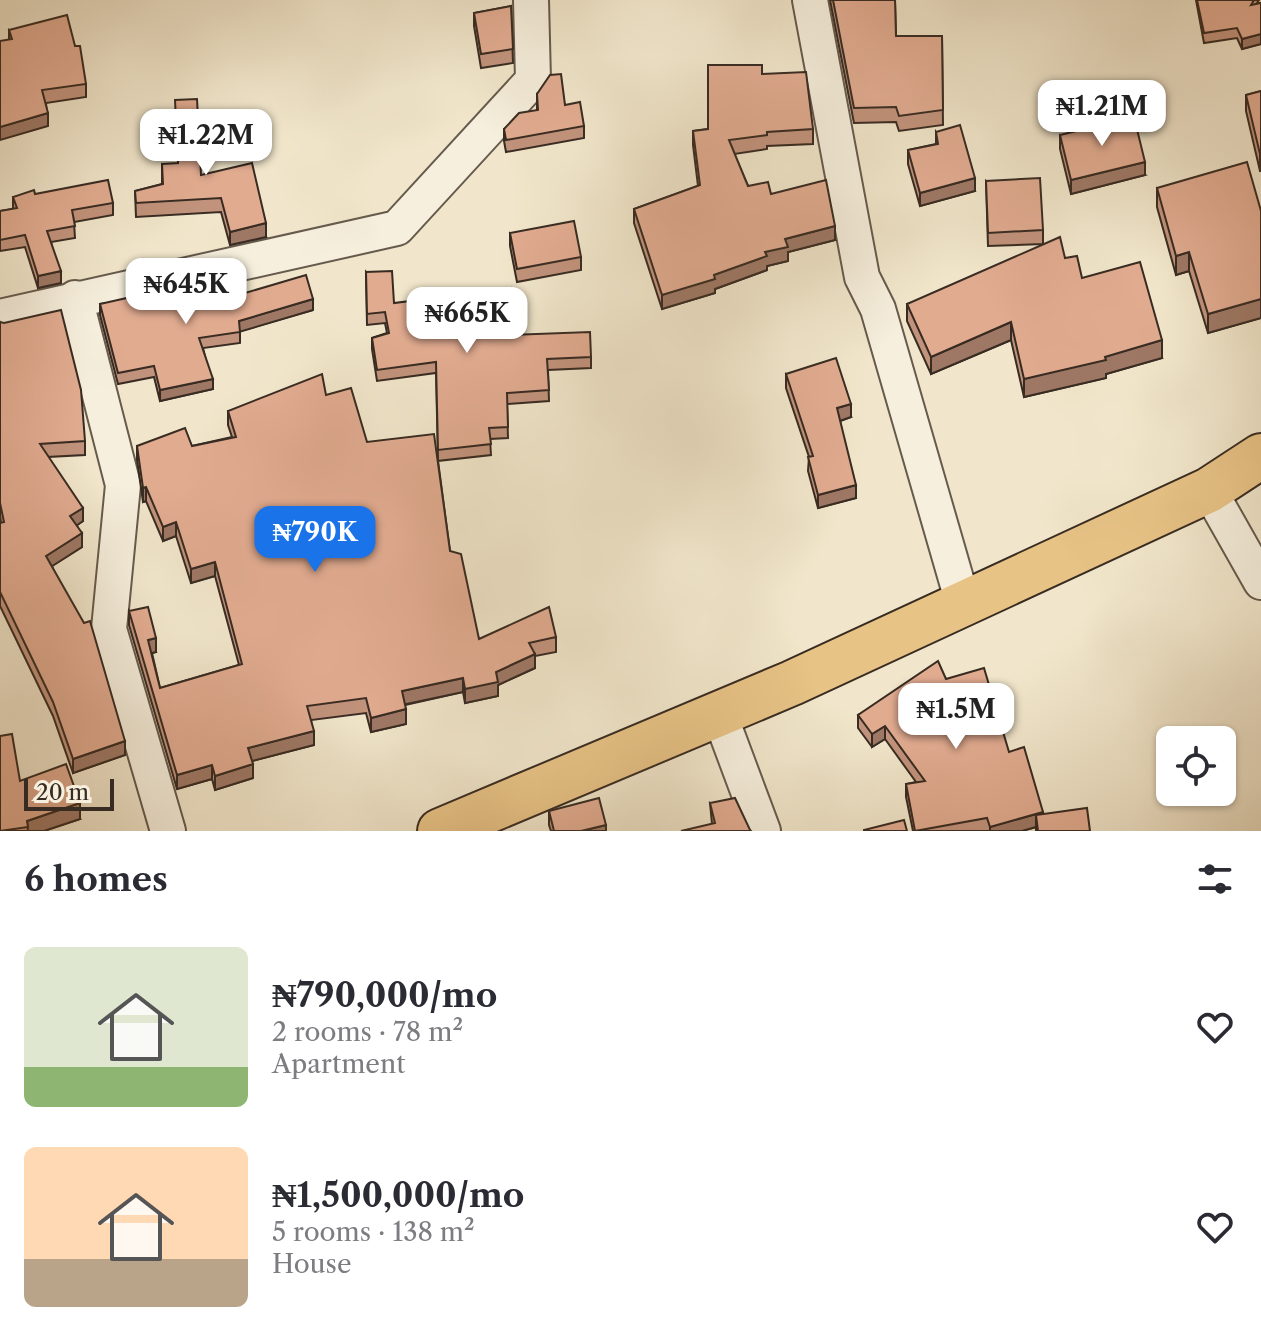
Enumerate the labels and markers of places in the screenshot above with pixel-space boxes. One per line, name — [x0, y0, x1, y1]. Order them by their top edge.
pin: ₦1.21M — [1037, 80, 1167, 148]
pin: ₦1.22M — [141, 109, 271, 177]
pin: ₦645K — [130, 258, 242, 326]
pin: ₦665K — [411, 287, 523, 355]
pin: ₦790K — [259, 506, 371, 574]
pin: ₦1.5M — [900, 683, 1012, 751]

